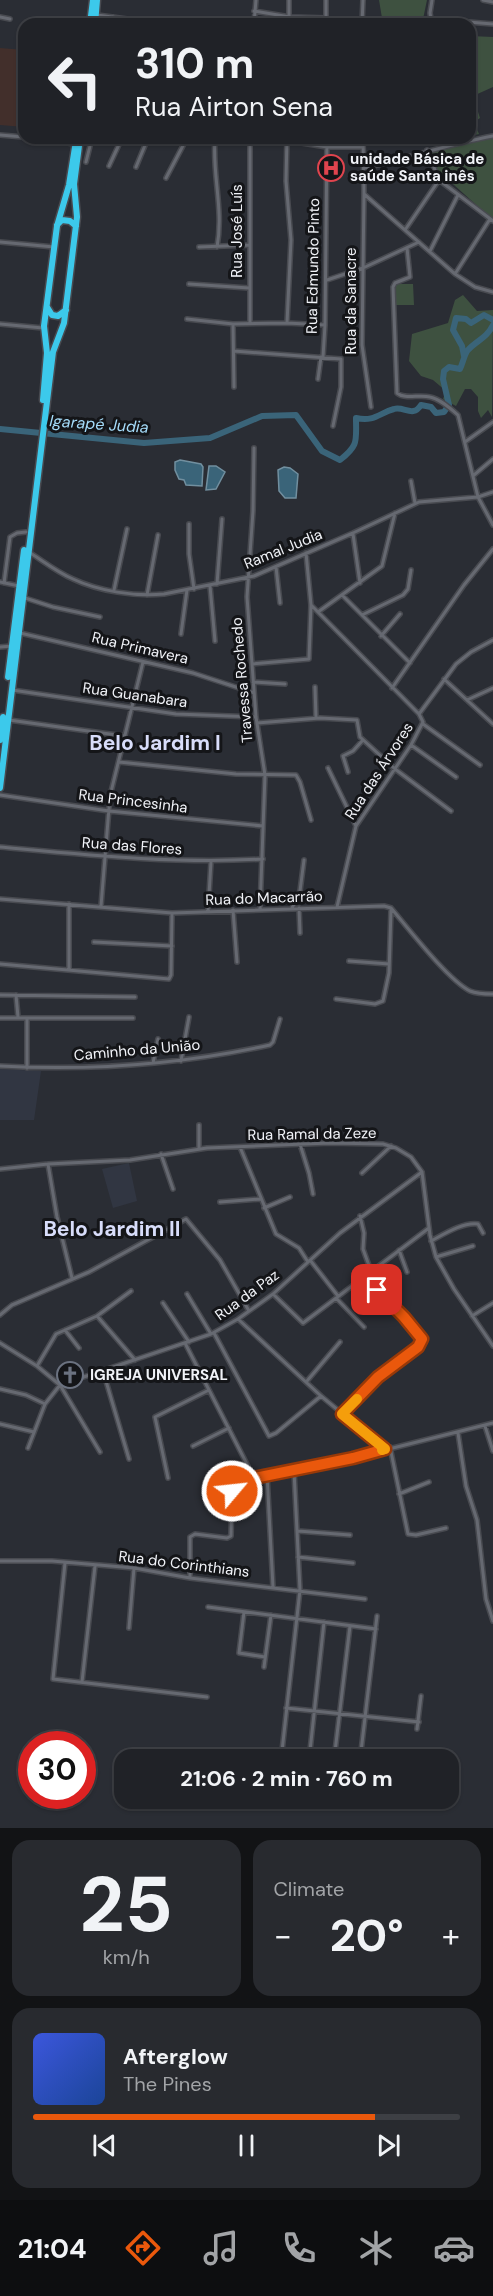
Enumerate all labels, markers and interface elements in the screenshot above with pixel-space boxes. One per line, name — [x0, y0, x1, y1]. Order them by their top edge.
text: 310 m — [135, 36, 254, 91]
icon: left — [36, 42, 114, 120]
text: Rua Airton Sena — [135, 89, 333, 124]
place label: unidade Básica de saúde Santa inês — [350, 149, 484, 186]
hospital icon: unidade Básica de saúde Santa inês — [316, 153, 346, 183]
street label: Rua José Luís — [227, 184, 247, 278]
street label: Rua Edmundo Pinto — [302, 198, 324, 334]
street label: Rua da Sanacre — [341, 247, 361, 355]
water label: Igarapé Judia — [49, 410, 150, 438]
street label: Ramal Judia — [241, 524, 325, 574]
street label: Travessa Rochedo — [227, 616, 257, 743]
street label: Rua Primavera — [90, 627, 190, 669]
street label: Rua Guanabara — [81, 678, 189, 712]
street label: Rua das Árvores — [340, 719, 418, 823]
district label: Belo Jardim I — [89, 729, 221, 757]
street label: Rua Princesinha — [77, 784, 189, 818]
street label: Rua das Flores — [81, 833, 183, 859]
street label: Rua do Macarrão — [205, 886, 323, 910]
street label: Caminho da União — [73, 1035, 201, 1065]
street label: Rua Ramal da Zeze — [247, 1123, 377, 1145]
district label: Belo Jardim II — [43, 1215, 181, 1243]
pin — [351, 1264, 402, 1315]
street label: Rua da Paz — [211, 1265, 283, 1325]
icon: arrive — [360, 1273, 393, 1306]
church icon: IGREJA UNIVERSAL — [55, 1360, 85, 1390]
place label: IGREJA UNIVERSAL — [90, 1365, 228, 1385]
position arrow — [200, 1459, 264, 1523]
street label: Rua do Corinthians — [117, 1546, 251, 1582]
speed limit sign: 30 — [18, 1731, 96, 1809]
text: 21:06 · 2 min · 760 m — [180, 1764, 393, 1793]
text: 25 — [79, 1854, 173, 1955]
text: Climate — [274, 1876, 344, 1902]
text: 20° — [330, 1906, 404, 1965]
text: − — [274, 1914, 292, 1957]
text: + — [442, 1914, 460, 1957]
text: km/h — [103, 1944, 150, 1970]
text: Afterglow — [123, 2042, 228, 2071]
text: The Pines — [123, 2071, 212, 2097]
icon: previous — [88, 2129, 121, 2162]
icon: pause — [230, 2129, 263, 2162]
icon: next — [372, 2129, 405, 2162]
icon: directions — [122, 2227, 164, 2269]
icon: music — [200, 2227, 242, 2269]
icon: phone — [278, 2227, 320, 2269]
icon: climate — [355, 2227, 397, 2269]
icon: car — [433, 2227, 475, 2269]
text: 21:04 — [18, 2231, 87, 2266]

